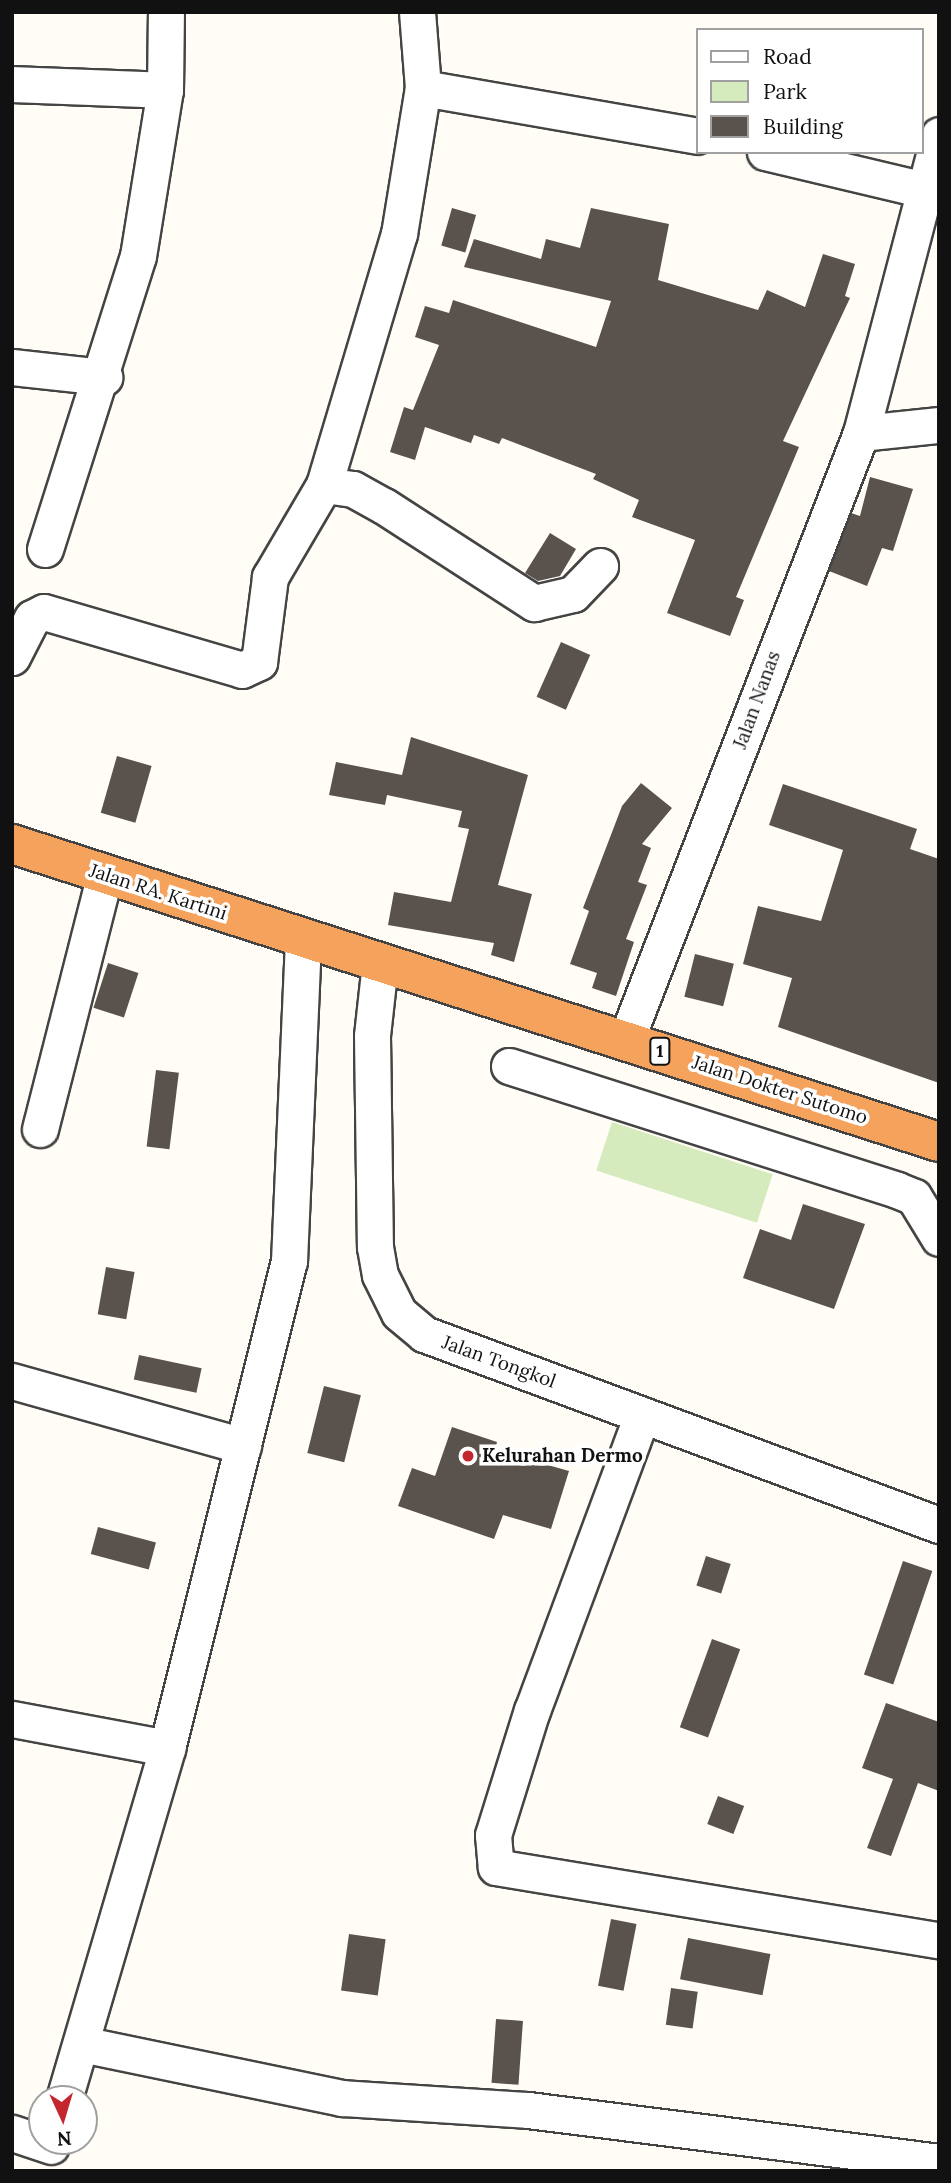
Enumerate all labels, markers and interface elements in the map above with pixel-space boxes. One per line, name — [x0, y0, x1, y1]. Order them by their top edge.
legend — [696, 28, 923, 154]
text: Road — [763, 43, 812, 70]
text: Park — [763, 78, 807, 105]
text: Building — [763, 113, 843, 140]
street label: Jalan Nanas — [729, 648, 785, 752]
street label: Jalan RA. Kartini — [86, 859, 230, 925]
road number: 1 — [648, 1036, 672, 1066]
street label: Jalan Dokter Sutomo — [689, 1051, 871, 1129]
street label: Jalan Tongkol — [439, 1331, 559, 1393]
place label: Kelurahan Dermo — [482, 1445, 643, 1467]
marker: Kelurahan Dermo — [460, 1448, 476, 1464]
north arrow — [28, 2085, 98, 2155]
text: N — [56, 2126, 72, 2151]

